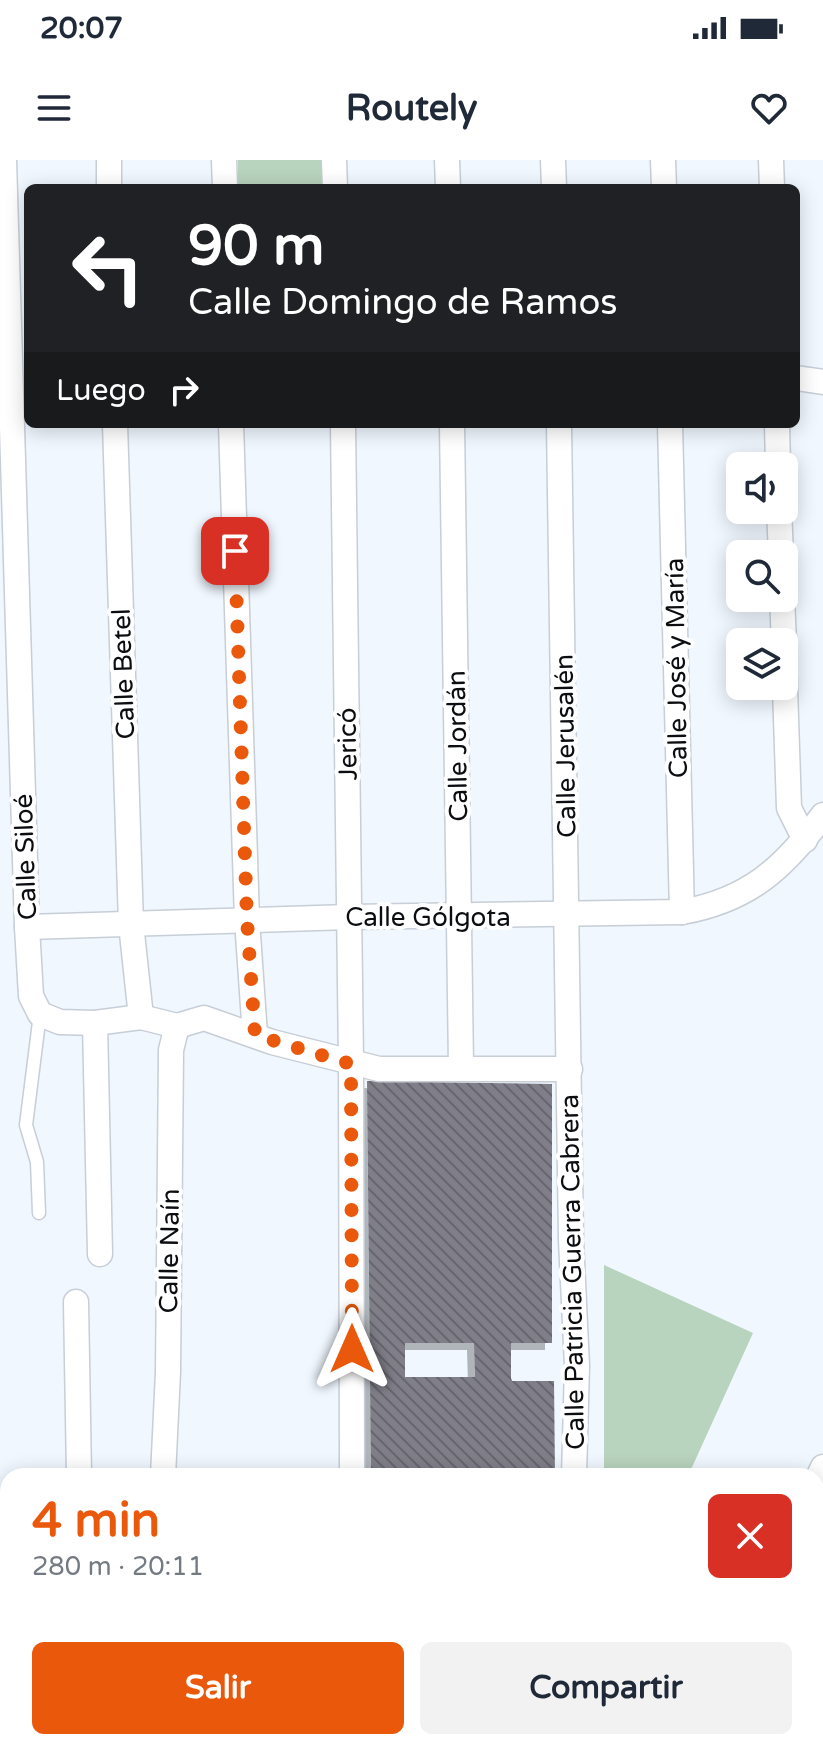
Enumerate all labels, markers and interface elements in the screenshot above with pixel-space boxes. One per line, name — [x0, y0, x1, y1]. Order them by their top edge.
text: 20:07 — [40, 10, 123, 47]
icon: menu — [32, 86, 76, 130]
icon: heart — [747, 86, 791, 130]
text: Routely — [346, 87, 477, 130]
text: 90 m — [188, 213, 324, 280]
icon: left — [56, 216, 160, 320]
text: Calle Domingo de Ramos — [188, 281, 618, 324]
icon: right — [162, 368, 206, 412]
text: Luego — [56, 372, 146, 409]
map controls — [726, 452, 798, 700]
button: sound — [726, 452, 798, 524]
pin — [201, 517, 269, 585]
icon: arrive — [213, 529, 257, 573]
button: search — [726, 540, 798, 612]
street label: Calle José y María — [659, 557, 694, 778]
street label: Calle Betel — [106, 608, 141, 740]
button: layers — [726, 628, 798, 700]
street label: Calle Jerusalén — [548, 654, 583, 838]
street label: Calle Jordán — [441, 670, 474, 822]
street label: Jericó — [331, 707, 364, 781]
street label: Calle Siloé — [8, 793, 43, 921]
street label: Calle Gólgota — [345, 902, 511, 933]
street label: Calle Patricia Guerra Cabrera — [554, 1094, 591, 1450]
street label: Calle Naín — [153, 1188, 186, 1314]
position arrow — [310, 1307, 394, 1391]
text: 4 min — [32, 1492, 160, 1550]
button: close — [708, 1494, 792, 1578]
text: 280 m · 20:11 — [32, 1551, 204, 1582]
button: Salir — [32, 1642, 404, 1734]
button: Compartir — [420, 1642, 792, 1734]

